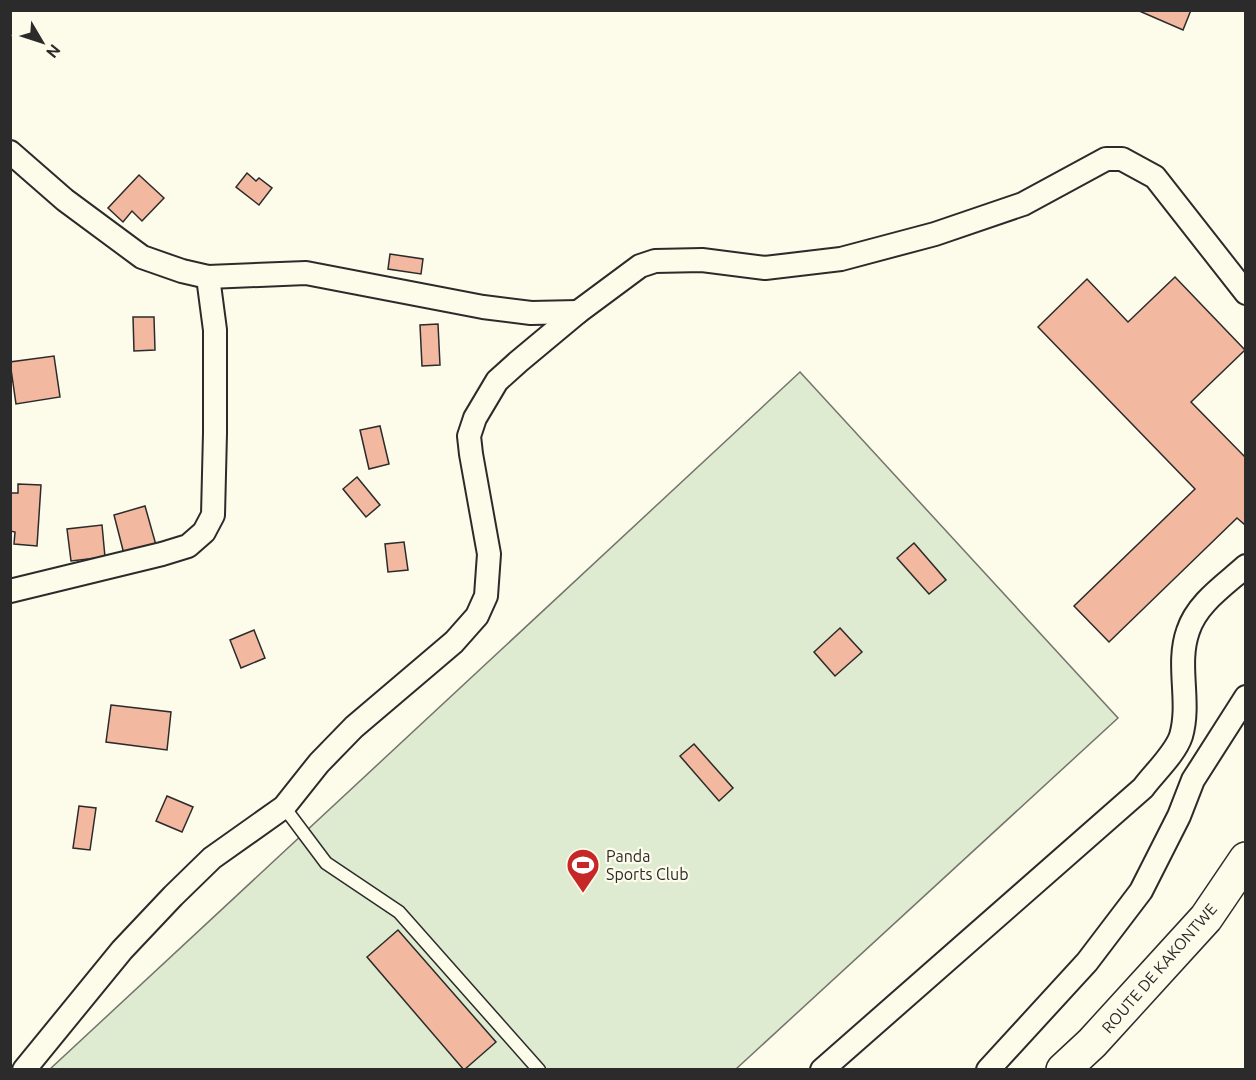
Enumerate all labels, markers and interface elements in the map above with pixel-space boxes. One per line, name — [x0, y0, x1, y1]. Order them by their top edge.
north arrow — [12, 12, 72, 72]
text: N — [43, 41, 64, 62]
sports icon: Panda Sports Club — [565, 847, 601, 894]
place label: Panda Sports Club — [606, 847, 689, 883]
street label: ROUTE DE KAKONTWE — [1098, 900, 1220, 1036]

